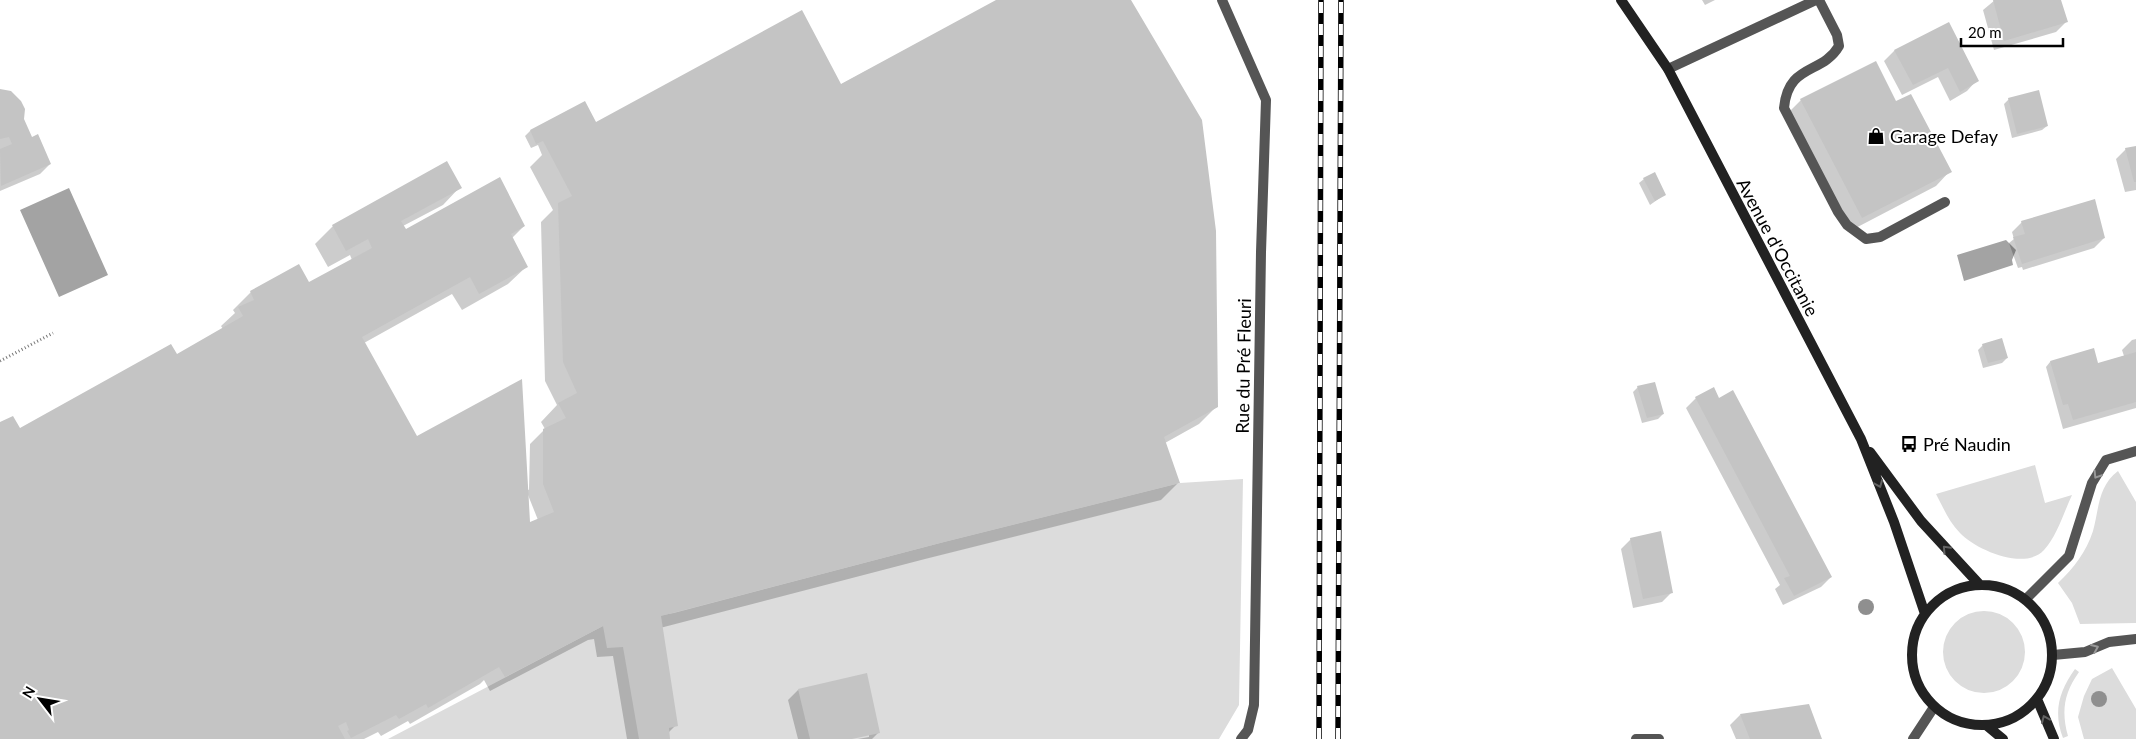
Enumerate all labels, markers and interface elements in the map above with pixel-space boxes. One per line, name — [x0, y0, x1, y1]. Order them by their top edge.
scale bar — [1961, 15, 2064, 47]
text: 20 m — [1968, 23, 2002, 41]
place label: Garage Defay — [1890, 125, 1999, 147]
shop icon: Garage Defay — [1866, 126, 1886, 146]
street label: Avenue d'Occitanie — [1732, 174, 1824, 320]
street label: Rue du Pré Fleuri — [1231, 298, 1255, 434]
place label: Pré Naudin — [1923, 433, 2011, 455]
bus stop icon: Pré Naudin — [1899, 434, 1919, 454]
one-way arrow — [2093, 469, 2103, 478]
one-way arrow — [1873, 479, 1883, 488]
one-way arrow — [1943, 545, 1952, 554]
one-way arrow — [2090, 644, 2099, 655]
north arrow — [15, 674, 65, 724]
text: N — [18, 683, 38, 701]
one-way arrow — [2041, 715, 2052, 724]

